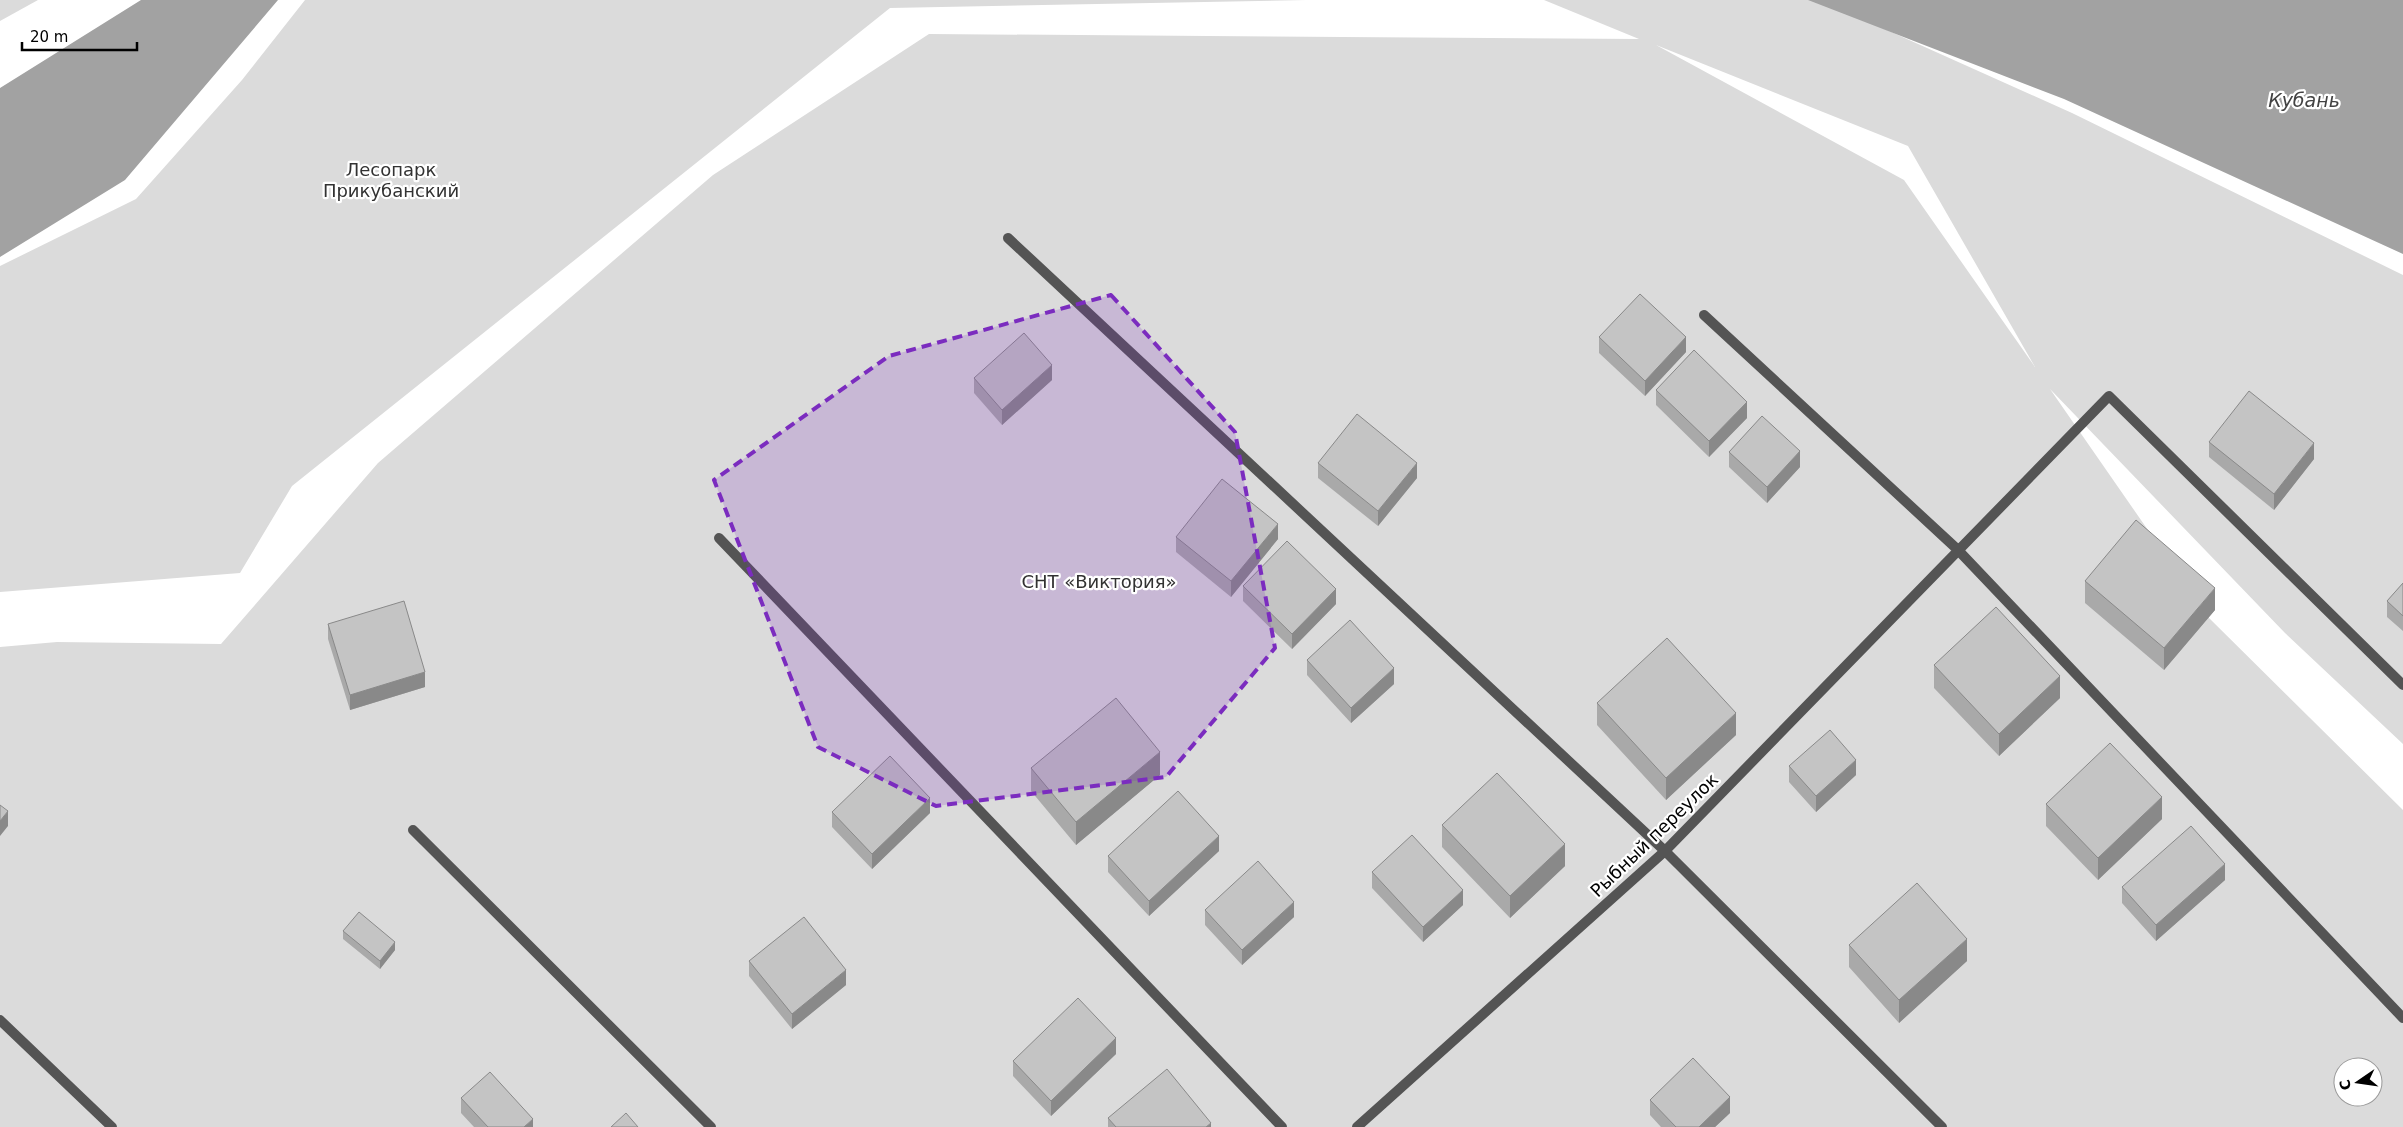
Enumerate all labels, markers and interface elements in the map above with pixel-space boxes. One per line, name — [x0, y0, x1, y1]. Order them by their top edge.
scale bar — [22, 20, 138, 52]
text: 20 m — [30, 28, 68, 46]
water label: Кубань — [2268, 89, 2340, 111]
park label: Лесопарк Прикубанский — [323, 159, 459, 201]
park label: СНТ «Виктория» — [1021, 571, 1177, 592]
street label: Рыбный переулок — [1586, 769, 1722, 901]
north arrow — [2333, 1057, 2383, 1107]
text: С — [2336, 1078, 2354, 1092]

